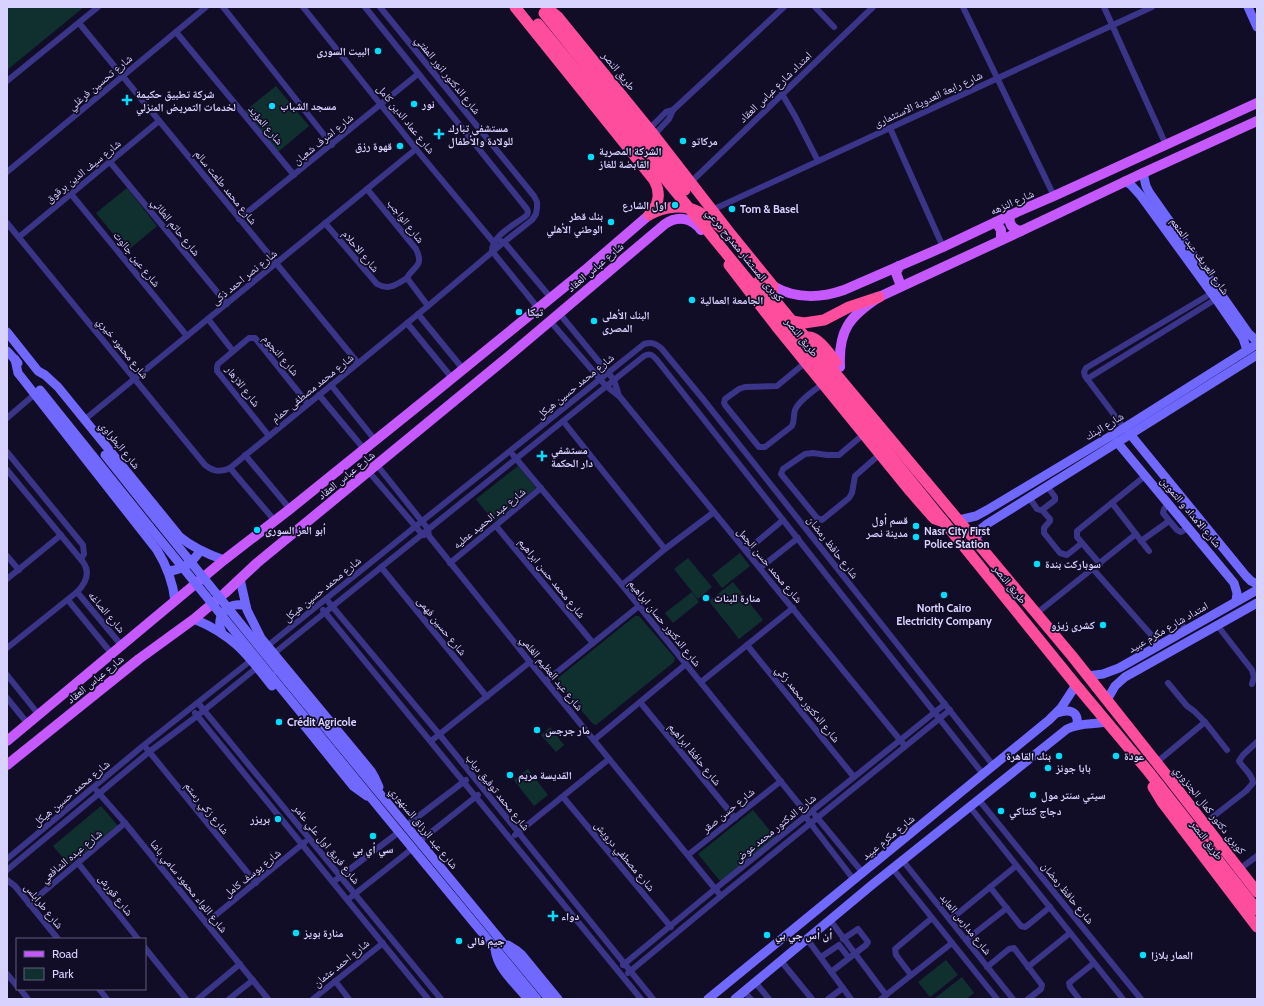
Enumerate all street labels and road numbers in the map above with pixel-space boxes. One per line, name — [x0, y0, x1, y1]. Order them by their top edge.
street label: شارع الدكتور انور المفتي — [412, 33, 484, 117]
street label: طريق النصر — [598, 48, 639, 93]
street label: امتداد شارع عباس العقاد — [736, 49, 814, 125]
street label: شارع تحسين فرغلي — [65, 51, 136, 114]
street label: شارع رابعة العدوية الاستثمارى — [871, 68, 985, 130]
street label: شارع عماد الدين كامل — [374, 82, 438, 156]
street label: شارع المؤيد — [246, 102, 286, 148]
street label: شارع اشرف شعبان — [290, 110, 356, 168]
street label: شارع سيف الدين برقوق — [42, 136, 124, 206]
street label: شارع محمد طلعت سالم — [191, 147, 260, 228]
street label: شارع النزهه — [988, 186, 1036, 218]
street label: شارع حاتم الطائي — [147, 195, 204, 260]
street label: شارع الواجب — [384, 196, 428, 246]
street label: كوبرى المستشار ممدوح مرعي — [702, 206, 787, 306]
street label: شارع العريف عبد المنعم — [1166, 215, 1233, 298]
street label: شارع الاحلام — [339, 227, 383, 275]
street label: شارع عين جالوت — [110, 228, 164, 290]
street label: شارع عباس العقاد — [564, 239, 626, 295]
street label: شارع نصر احمد ذكى — [208, 246, 280, 308]
street label: طريق النصر — [781, 314, 822, 359]
street label: شارع محمود خيري — [93, 315, 152, 383]
street label: شارع النجوم — [260, 332, 302, 378]
street label: شارع محمد مصطفى حمام — [268, 350, 356, 426]
street label: شارع محمد حسين هيكل — [533, 350, 617, 422]
street label: شارع الازهار — [222, 362, 263, 409]
street label: شارع البنك — [1082, 409, 1126, 443]
street label: شارع البطراوي — [95, 418, 144, 473]
street label: شارع عباس العقاد — [315, 448, 377, 502]
street label: شارع الامداد و التموين — [1157, 474, 1225, 550]
street label: شارع عبد الحميد عطيه — [450, 484, 528, 552]
street label: شارع حافظ رمضان — [804, 513, 862, 581]
street label: شارع محمد حسن الجمل — [734, 524, 806, 606]
street label: شارع محمد حسن ابراهيم — [515, 535, 589, 622]
street label: شارع محمد حسين هيكل — [280, 553, 364, 625]
street label: طريق النصر — [989, 561, 1030, 606]
street label: شارع الدكتور حسان ابراهيم — [625, 577, 704, 670]
street label: شارع الصاغه — [85, 588, 129, 636]
street label: شارع حسين فهمى — [414, 594, 470, 658]
street label: امتداد شارع مكرم عبيد — [1125, 598, 1211, 656]
street label: شارع عبد العظيم الغلمي — [516, 633, 587, 715]
street label: شارع عباس العقاد — [64, 652, 126, 706]
street label: شارع الدكتور محمد زكي — [771, 663, 843, 746]
street label: شارع حافظ ابراهيم — [665, 720, 725, 789]
street label: شارع محمد توفيق دياب — [463, 751, 533, 833]
street label: شارع محمد حسين هيكل — [30, 757, 112, 829]
street label: كوبرى دكتور كمال الجنزوري — [1170, 763, 1249, 858]
street label: شارع زكي رستم — [180, 779, 232, 838]
street label: شارع عبد الرزاق السنهوري — [385, 784, 461, 873]
street label: شارع حسن صقر — [698, 784, 757, 836]
street label: شارع الدكتور محمد عوض — [731, 791, 819, 865]
street label: شارع فريق اول علي عامر — [288, 800, 363, 888]
street label: شارع مكرم عبيد — [859, 812, 917, 862]
street label: طريق النصر — [1187, 817, 1226, 863]
street label: شارع مصطفي درويش — [590, 818, 658, 895]
street label: شارع عبده الشافعي — [37, 826, 106, 887]
street label: شارع اللواء محمود سامي باشا — [146, 837, 231, 937]
street label: شارع يوسف كامل — [220, 846, 284, 900]
street label: شارع حافظ رمضان — [1039, 859, 1097, 927]
street label: شارع قورش — [96, 872, 136, 918]
street label: شارع طرابلس — [21, 880, 67, 932]
street label: شارع مدارس العابد — [937, 891, 995, 957]
street label: شارع احمد عثمان — [310, 936, 372, 990]

